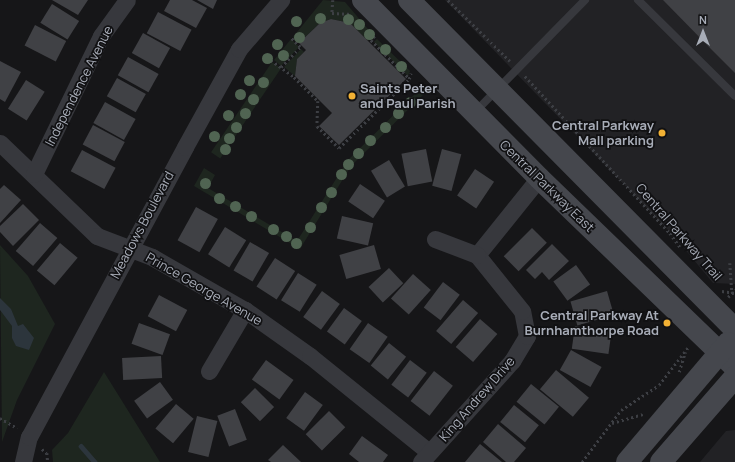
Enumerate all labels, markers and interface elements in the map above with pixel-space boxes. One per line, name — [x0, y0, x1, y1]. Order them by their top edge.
north arrow — [683, 12, 723, 52]
text: N — [699, 12, 707, 27]
street label: Independence Avenue — [42, 23, 116, 149]
place label: Saints Peter and Paul Parish — [360, 81, 456, 112]
marker: Saints Peter and Paul Parish — [347, 91, 357, 101]
place label: Central Parkway Mall parking — [552, 118, 654, 149]
marker: Central Parkway Mall parking — [657, 128, 667, 138]
street label: Central Parkway East — [496, 137, 598, 235]
street label: Meadows Boulevard — [107, 169, 177, 281]
street label: Central Parkway Trail — [633, 180, 725, 284]
street label: Prince George Avenue — [143, 249, 265, 329]
place label: Central Parkway At Burnhamthorpe Road — [525, 308, 659, 339]
marker: Central Parkway At Burnhamthorpe Road — [662, 318, 672, 328]
street label: King Andrew Drive — [436, 353, 518, 445]

